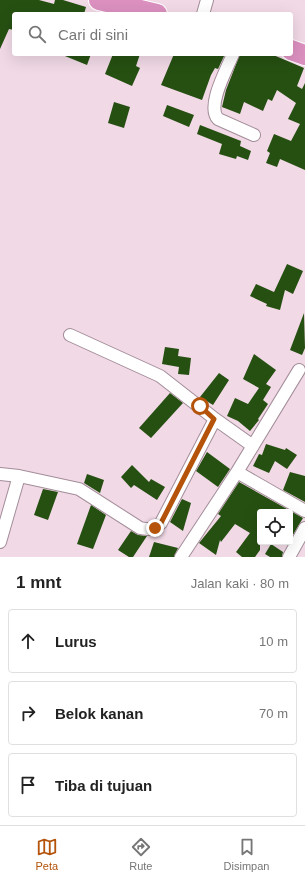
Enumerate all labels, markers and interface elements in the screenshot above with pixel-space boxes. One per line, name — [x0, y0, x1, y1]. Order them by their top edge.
search box — [12, 12, 293, 56]
icon: search — [26, 23, 48, 45]
text: Cari di sini — [58, 26, 128, 43]
route start — [191, 397, 209, 415]
map controls — [257, 509, 293, 545]
button: locate — [257, 509, 293, 545]
route end — [146, 519, 164, 537]
text: 1 mnt — [16, 573, 61, 592]
text: Jalan kaki · 80 m — [191, 576, 289, 591]
icon: ahead — [17, 630, 39, 652]
text: Lurus — [55, 633, 97, 650]
text: 10 m — [259, 634, 288, 649]
icon: right — [17, 702, 39, 724]
text: Belok kanan — [55, 705, 143, 722]
text: 70 m — [259, 706, 288, 721]
icon: arrive — [17, 774, 39, 796]
text: Tiba di tujuan — [55, 777, 152, 794]
tab: Peta — [36, 836, 58, 872]
tab: Rute — [129, 836, 153, 872]
tab: Disimpan — [224, 836, 269, 872]

